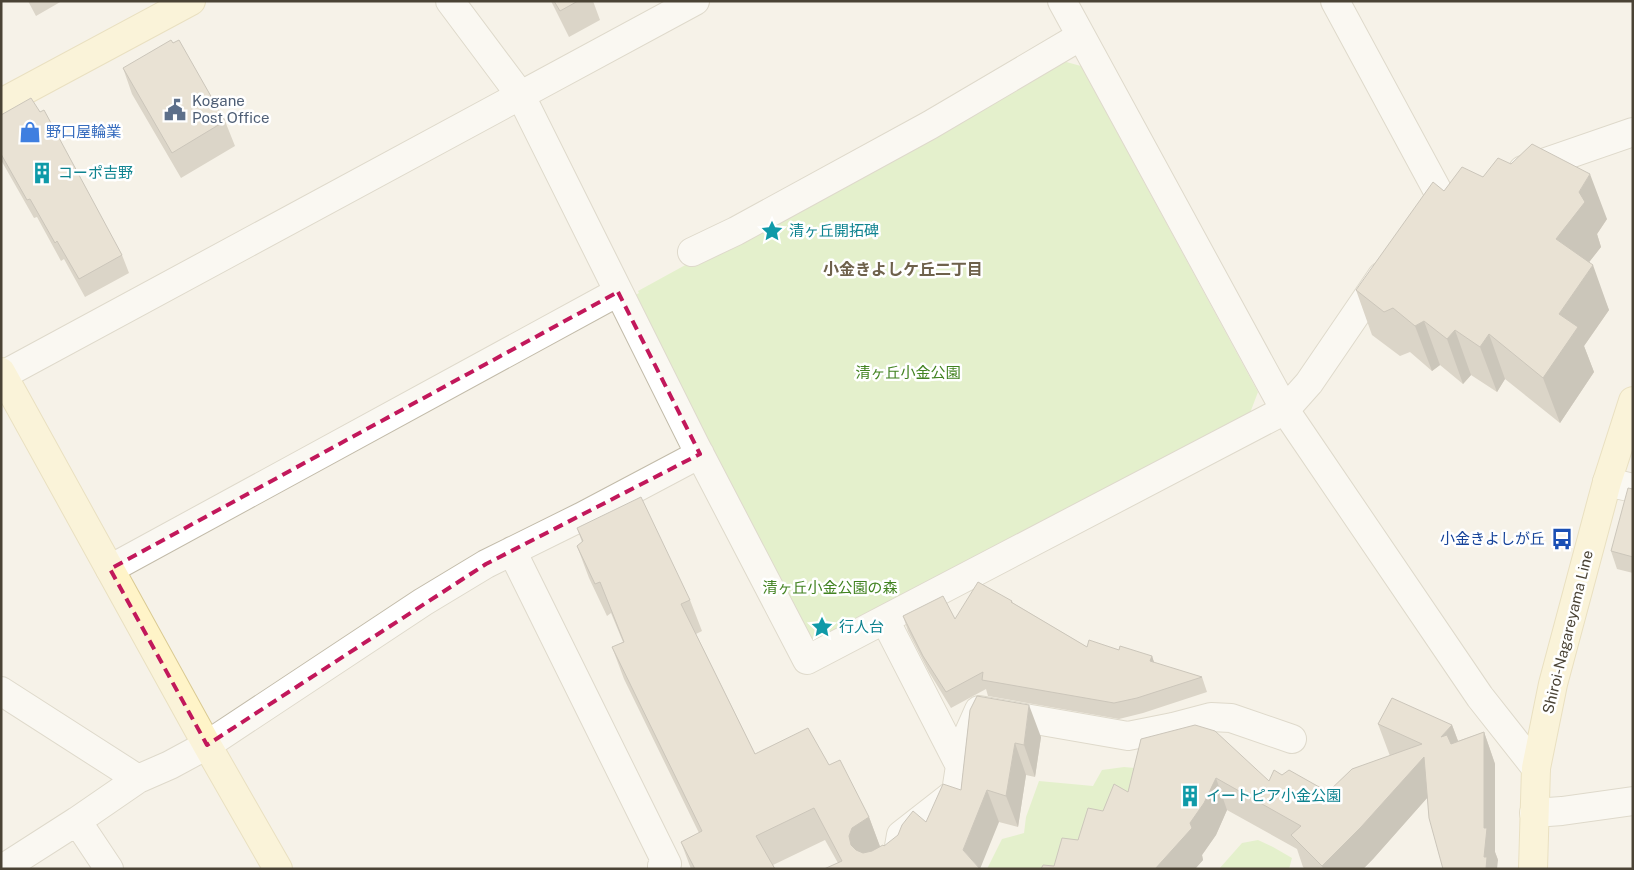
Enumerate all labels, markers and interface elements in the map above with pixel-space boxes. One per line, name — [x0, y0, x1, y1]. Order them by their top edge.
place label: Kogane Post Office — [192, 92, 270, 126]
public building icon: Kogane Post Office — [162, 97, 188, 123]
shop icon: 野口屋輪業 — [17, 119, 43, 145]
place label: 野口屋輪業 — [46, 123, 121, 140]
building icon: コーポ吉野 — [29, 160, 55, 186]
place label: コーポ吉野 — [58, 164, 133, 181]
place icon: 清ヶ丘開拓碑 — [759, 218, 785, 244]
place label: 清ヶ丘開拓碑 — [789, 222, 879, 239]
district label: 小金きよしケ丘二丁目 — [823, 260, 983, 279]
park label: 清ヶ丘小金公園 — [855, 364, 961, 381]
bus stop icon: 小金きよしが丘 — [1549, 526, 1575, 552]
place label: 小金きよしが丘 — [1440, 530, 1545, 547]
street label: Shiroi-Nagareyama Line — [1539, 548, 1596, 715]
park label: 清ヶ丘小金公園の森 — [762, 579, 898, 596]
place icon: 行人台 — [809, 614, 835, 640]
place label: 行人台 — [839, 618, 884, 635]
building icon: イートピア小金公園 — [1177, 783, 1203, 809]
place label: イートピア小金公園 — [1206, 787, 1341, 804]

